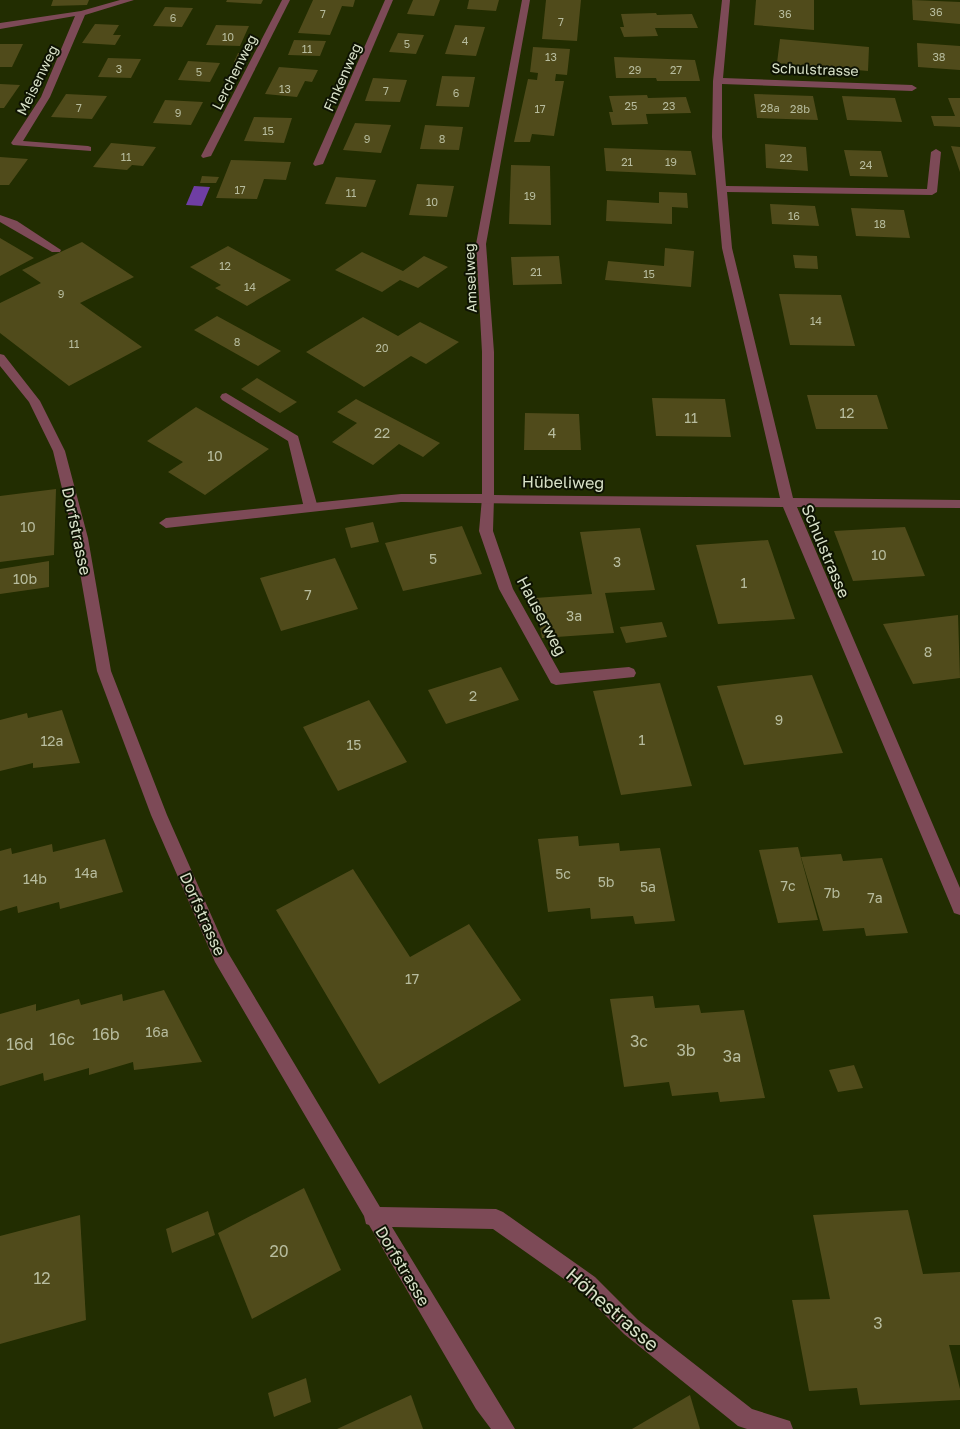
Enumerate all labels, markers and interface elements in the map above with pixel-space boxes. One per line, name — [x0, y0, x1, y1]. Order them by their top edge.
house number: 36 — [929, 5, 943, 18]
house number: 7 — [320, 7, 326, 20]
house number: 36 — [778, 7, 792, 20]
house number: 6 — [170, 11, 177, 24]
house number: 7 — [558, 15, 564, 28]
house number: 10 — [222, 30, 234, 43]
street label: Lerchenweg — [208, 32, 260, 112]
house number: 4 — [462, 34, 469, 47]
house number: 5 — [404, 37, 410, 50]
street label: Finkenweg — [319, 40, 365, 114]
street label: Meisenweg — [13, 42, 61, 118]
house number: 11 — [302, 42, 312, 55]
house number: 13 — [545, 50, 557, 63]
house number: 38 — [932, 50, 946, 63]
street label: Schulstrasse — [771, 59, 859, 79]
house number: 3 — [116, 62, 122, 75]
house number: 29 — [628, 63, 642, 76]
house number: 27 — [670, 63, 682, 76]
house number: 5 — [196, 65, 202, 78]
house number: 13 — [279, 82, 291, 95]
house number: 7 — [383, 84, 389, 97]
house number: 6 — [453, 86, 460, 99]
house number: 25 — [625, 99, 637, 112]
house number: 23 — [663, 99, 675, 112]
house number: 7 — [76, 101, 82, 114]
house number: 28a — [760, 101, 780, 114]
house number: 17 — [534, 102, 546, 115]
house number: 28b — [790, 102, 810, 115]
house number: 9 — [175, 106, 181, 119]
house number: 15 — [262, 124, 274, 137]
house number: 9 — [364, 132, 370, 145]
house number: 8 — [439, 132, 446, 145]
house number: 11 — [121, 150, 131, 163]
house number: 22 — [780, 151, 792, 164]
house number: 21 — [621, 155, 633, 168]
house number: 19 — [665, 155, 677, 168]
house number: 24 — [859, 158, 873, 171]
house number: 17 — [234, 183, 246, 196]
house number: 11 — [346, 186, 356, 199]
house number: 19 — [524, 189, 536, 202]
house number: 10 — [426, 195, 438, 208]
house number: 16 — [788, 209, 800, 222]
house number: 18 — [874, 217, 886, 230]
street label: Amselweg — [460, 243, 480, 313]
house number: 12 — [219, 259, 231, 272]
house number: 21 — [530, 265, 542, 278]
house number: 15 — [643, 267, 655, 280]
house number: 14 — [244, 280, 256, 293]
house number: 9 — [58, 287, 64, 300]
house number: 14 — [810, 314, 822, 327]
house number: 8 — [234, 335, 241, 348]
house number: 11 — [69, 337, 79, 350]
house number: 20 — [375, 341, 389, 354]
house number: 12 — [840, 404, 854, 421]
house number: 11 — [684, 409, 698, 426]
house number: 22 — [374, 424, 390, 441]
house number: 4 — [548, 424, 556, 441]
house number: 10 — [207, 447, 223, 464]
street label: Hübeliweg — [522, 471, 604, 493]
street label: Dorfstrasse — [58, 485, 96, 577]
street label: Schulstrasse — [797, 501, 855, 601]
house number: 10 — [20, 518, 36, 535]
house number: 10 — [871, 546, 887, 563]
house number: 5 — [429, 550, 437, 567]
house number: 3 — [613, 553, 621, 570]
house number: 10b — [13, 570, 37, 587]
street label: Hauserweg — [513, 573, 571, 659]
house number: 1 — [741, 574, 748, 591]
house number: 7 — [304, 586, 312, 603]
house number: 3a — [566, 607, 582, 624]
house number: 8 — [924, 643, 932, 660]
house number: 2 — [469, 687, 477, 704]
house number: 9 — [775, 711, 783, 728]
house number: 1 — [639, 731, 646, 748]
house number: 12a — [41, 732, 63, 749]
house number: 15 — [347, 736, 361, 753]
house number: 14a — [74, 864, 98, 881]
house number: 5c — [555, 865, 571, 882]
street label: Dorfstrasse — [176, 869, 230, 959]
house number: 14b — [23, 870, 47, 887]
house number: 5b — [598, 873, 614, 890]
house number: 7c — [780, 877, 796, 894]
house number: 5a — [640, 878, 656, 895]
house number: 7b — [824, 884, 840, 901]
house number: 7a — [867, 889, 883, 906]
house number: 17 — [405, 970, 419, 987]
house number: 16a — [145, 1023, 169, 1040]
house number: 16b — [92, 1024, 120, 1044]
house number: 16c — [49, 1029, 75, 1049]
house number: 3c — [630, 1031, 648, 1051]
house number: 16d — [6, 1034, 34, 1054]
house number: 3b — [676, 1040, 696, 1060]
house number: 3a — [723, 1046, 741, 1066]
street label: Dorfstrasse — [371, 1223, 435, 1309]
house number: 20 — [269, 1241, 289, 1261]
street label: Höhestrasse — [562, 1262, 664, 1356]
house number: 12 — [33, 1268, 51, 1288]
house number: 3 — [873, 1313, 883, 1333]

